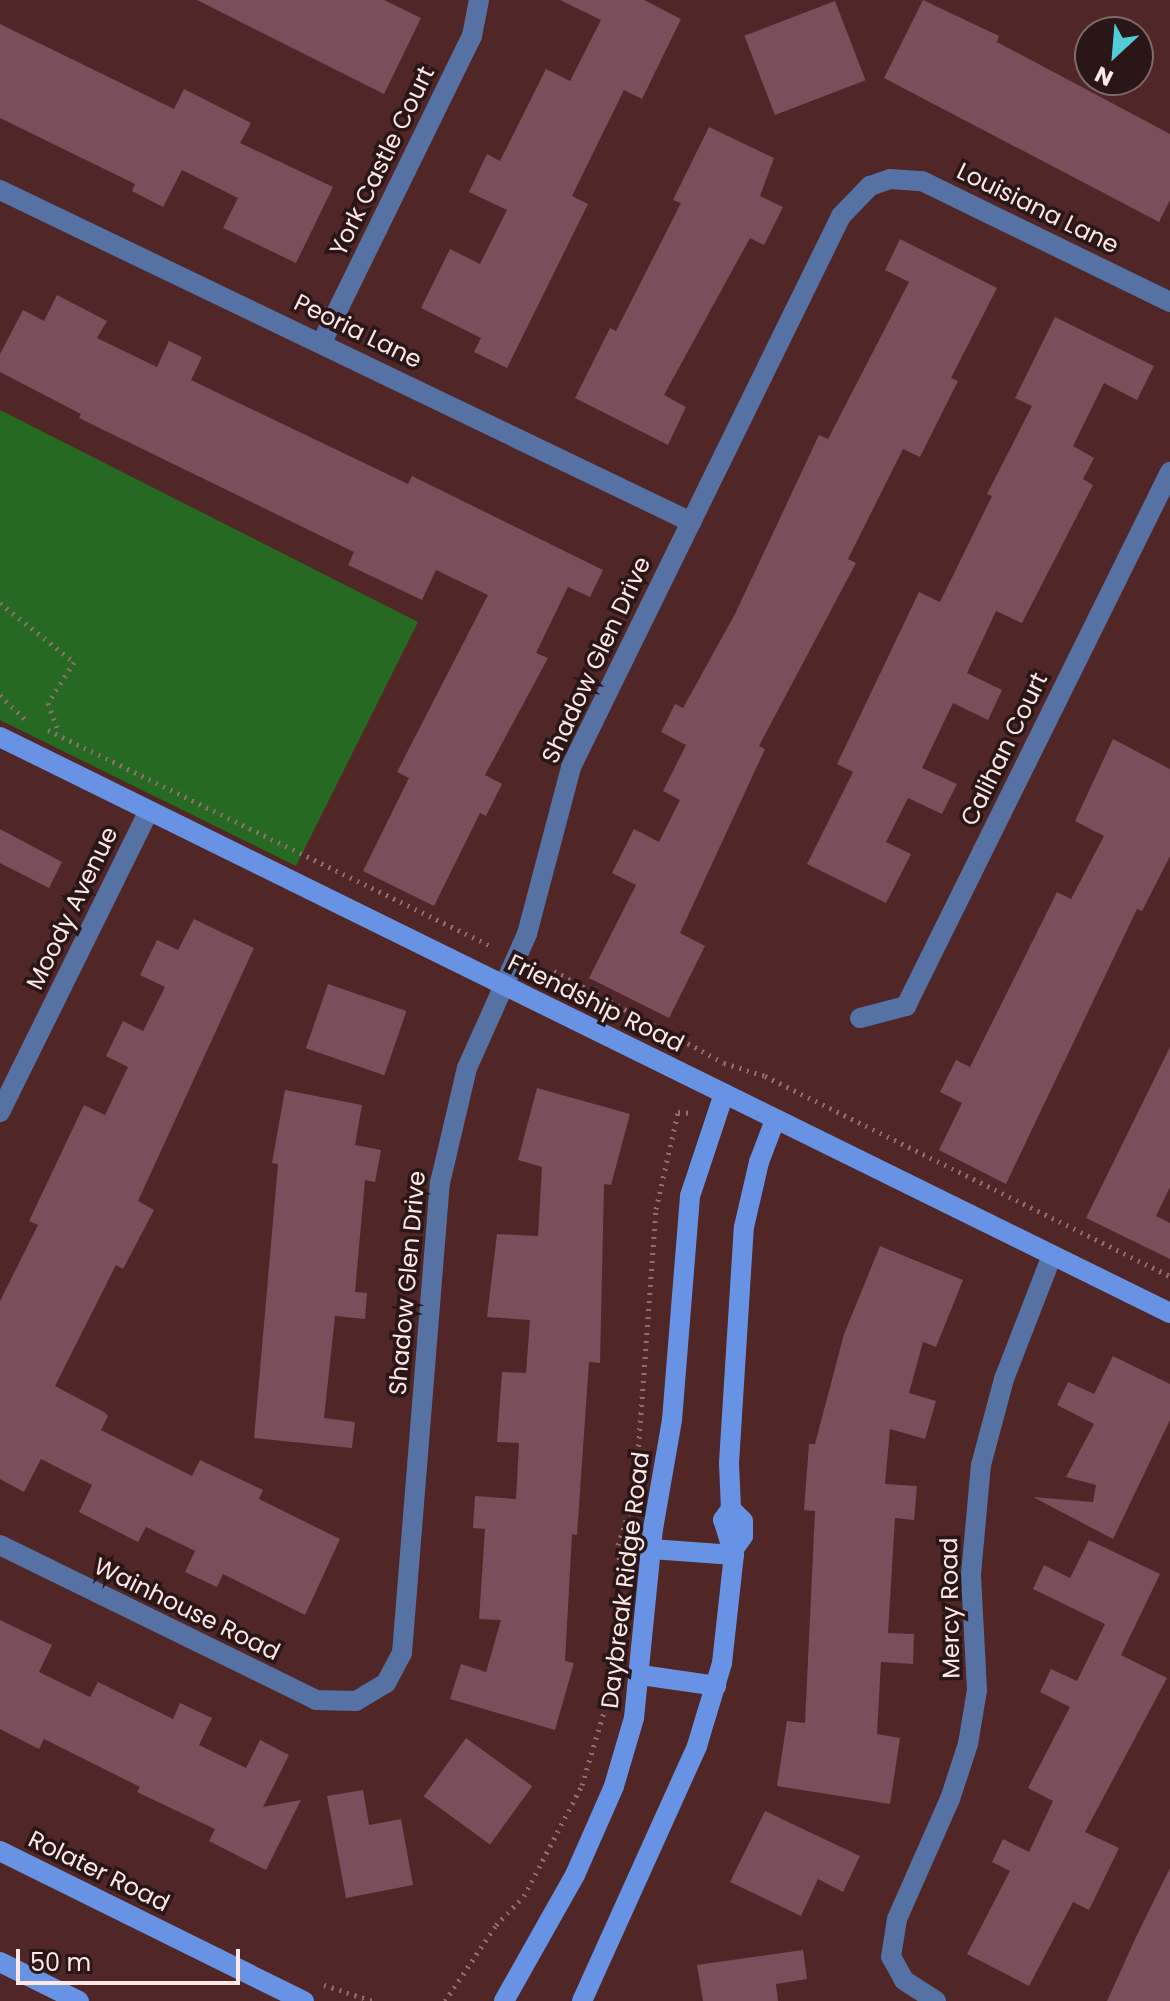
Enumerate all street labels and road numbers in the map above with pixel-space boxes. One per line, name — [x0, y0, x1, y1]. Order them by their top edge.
street label: York Castle Court — [324, 62, 440, 260]
street label: Louisiana Lane — [952, 156, 1124, 260]
street label: Peoria Lane — [289, 288, 427, 374]
street label: Shadow Glen Drive — [535, 552, 657, 768]
street label: Calihan Court — [954, 668, 1054, 830]
street label: Moody Avenue — [20, 822, 124, 994]
street label: Friendship Road — [503, 948, 689, 1058]
street label: Shadow Glen Drive — [383, 1170, 431, 1396]
street label: Daybreak Ridge Road — [595, 1450, 655, 1710]
street label: Mercy Road — [934, 1537, 966, 1679]
street label: Wainhouse Road — [89, 1552, 285, 1666]
street label: Rolater Road — [24, 1824, 174, 1918]

